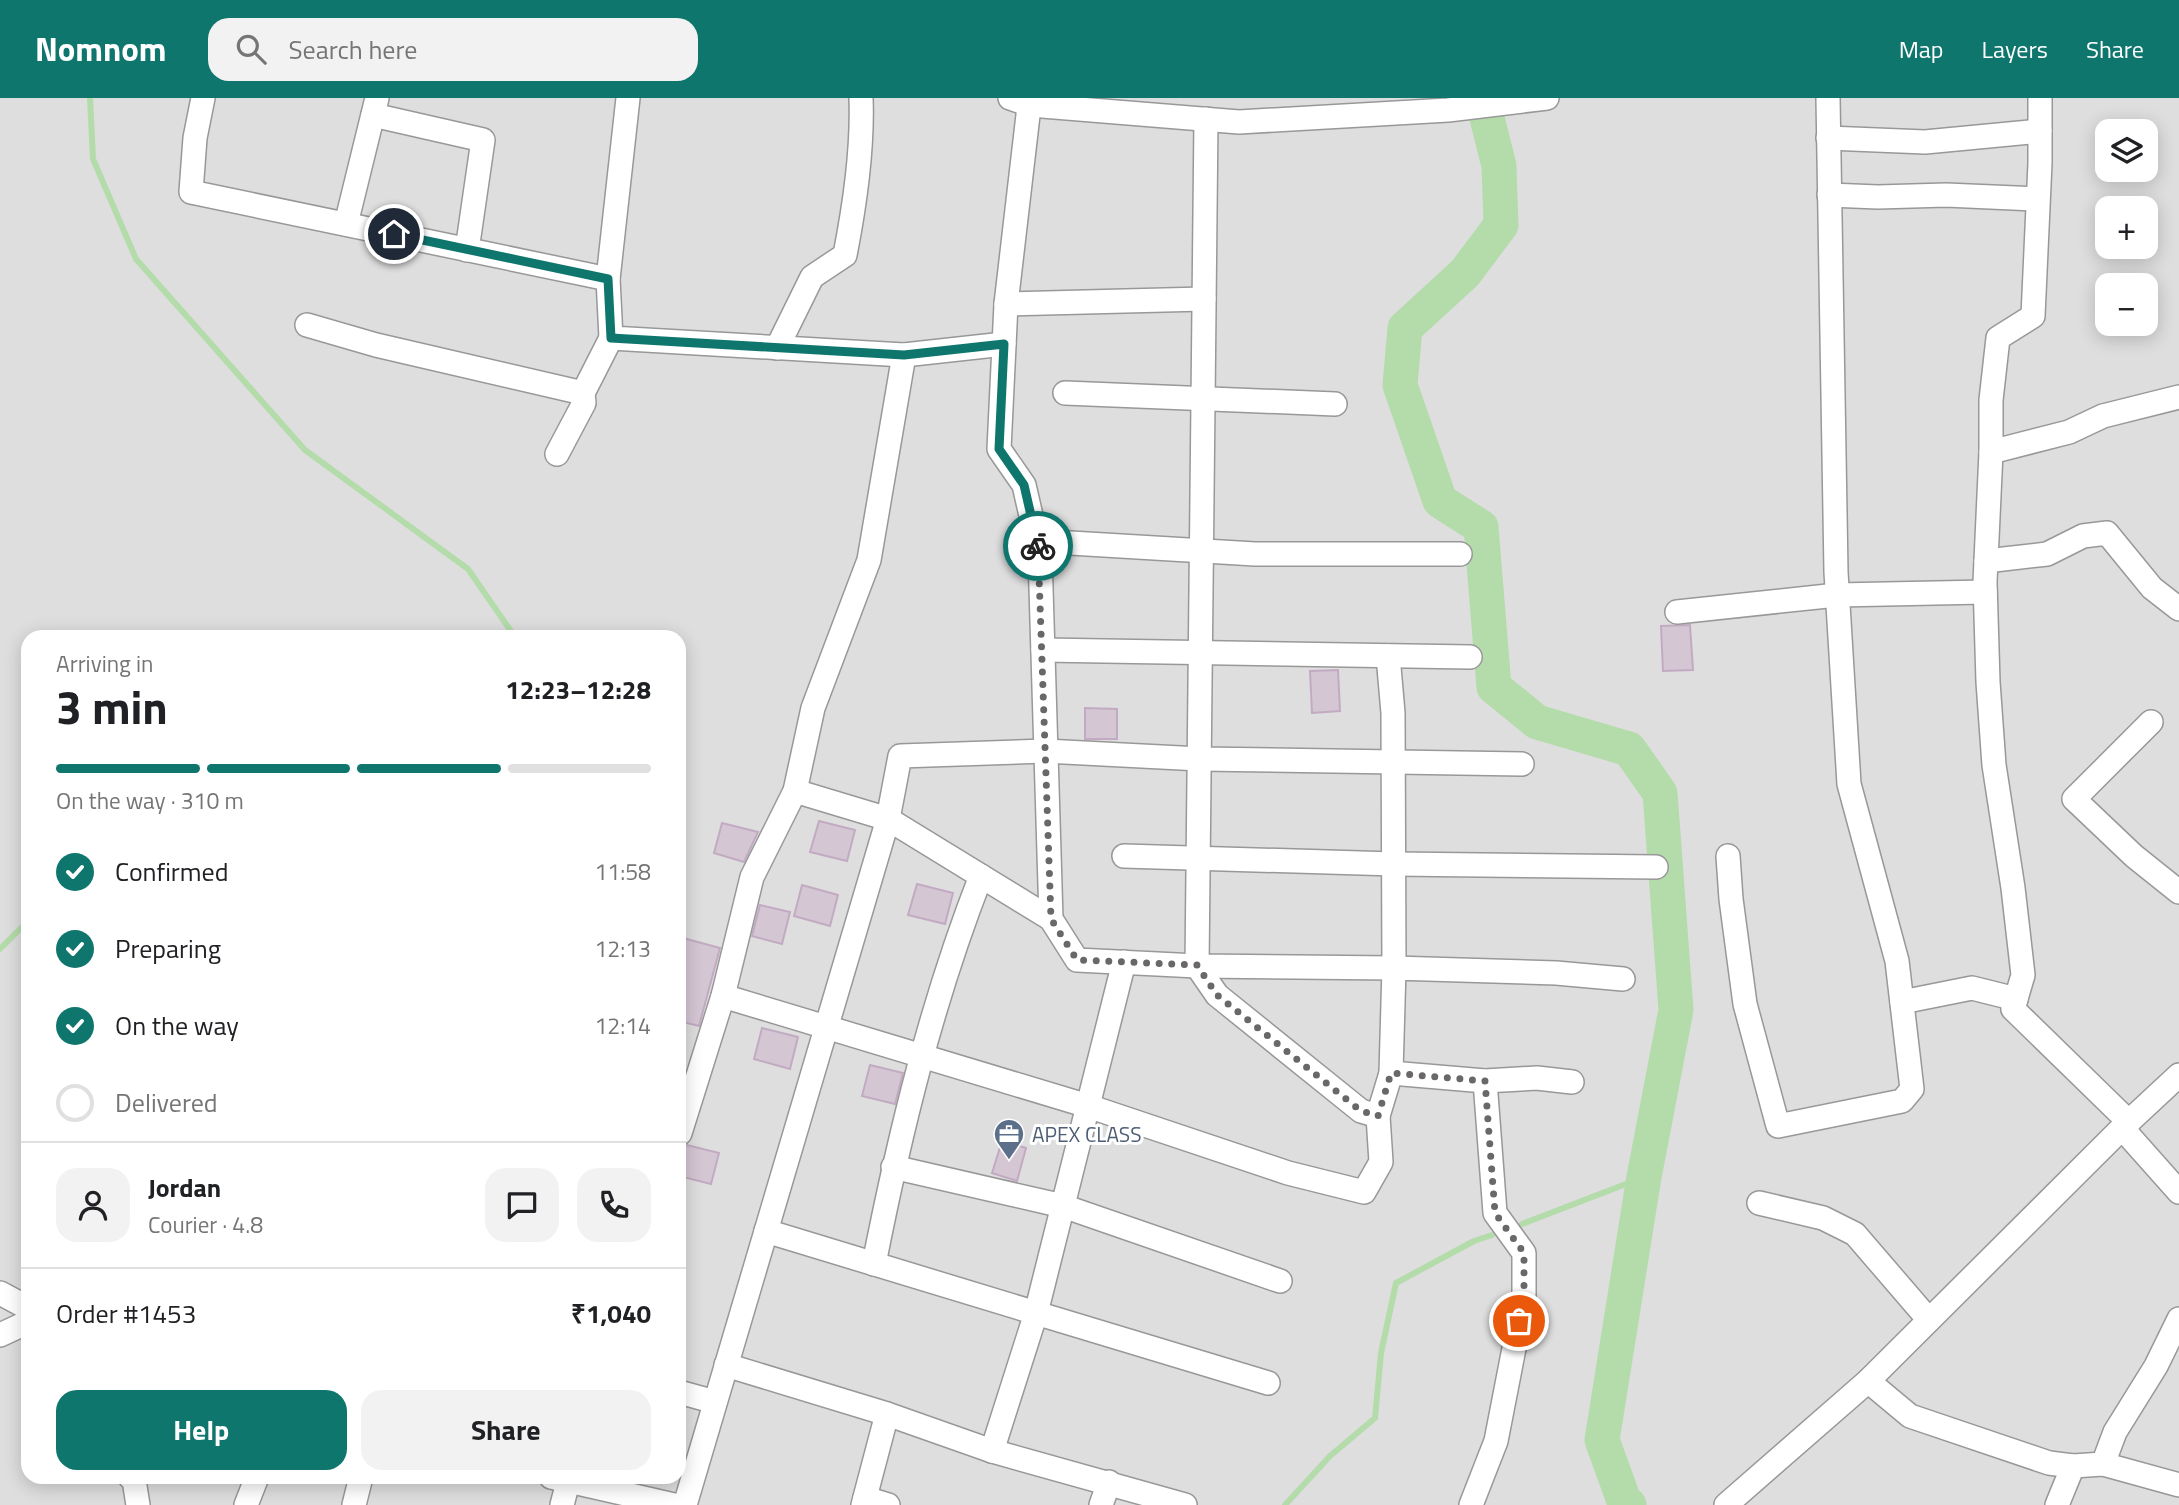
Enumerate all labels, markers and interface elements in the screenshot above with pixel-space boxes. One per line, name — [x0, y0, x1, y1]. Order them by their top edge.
search box — [208, 18, 698, 81]
text: Nomnom — [35, 24, 166, 74]
icon: search — [232, 30, 270, 68]
text: Search here — [288, 30, 417, 69]
text: Map — [1899, 31, 1944, 67]
text: Layers — [1982, 31, 2048, 67]
text: Share — [2086, 31, 2144, 67]
map controls — [2095, 119, 2158, 336]
button: layers — [2095, 119, 2158, 182]
button: + — [2095, 196, 2158, 259]
pin — [364, 204, 424, 264]
icon: home — [375, 215, 413, 253]
button: − — [2095, 273, 2158, 336]
courier — [1003, 511, 1073, 581]
icon: bike — [1019, 527, 1057, 565]
text: Arriving in — [56, 646, 153, 681]
text: 12:23–12:28 — [505, 670, 651, 709]
text: 3 min — [56, 672, 168, 742]
text: On the way · 310 m — [56, 783, 244, 818]
text: Confirmed — [115, 852, 229, 891]
icon: check — [56, 853, 94, 891]
text: 11:58 — [594, 854, 651, 889]
text: Preparing — [115, 929, 221, 968]
icon: check — [56, 930, 94, 968]
text: 12:13 — [594, 931, 651, 966]
text: On the way — [115, 1006, 239, 1045]
icon: check — [56, 1007, 94, 1045]
text: 12:14 — [594, 1008, 651, 1043]
text: Delivered — [115, 1083, 218, 1122]
office icon: APEX CLASS — [992, 1117, 1026, 1161]
place label: APEX CLASS — [1032, 1118, 1142, 1150]
button: person — [56, 1168, 130, 1242]
text: Jordan — [148, 1168, 221, 1207]
button: chat — [485, 1168, 559, 1242]
button: phone — [577, 1168, 651, 1242]
text: Courier · 4.8 — [148, 1207, 263, 1242]
pin — [1489, 1291, 1549, 1351]
text: Order #1453 — [56, 1294, 196, 1333]
text: ₹1,040 — [571, 1294, 651, 1333]
icon: bag — [1500, 1302, 1538, 1340]
button: Help — [56, 1390, 347, 1470]
button: Share — [361, 1390, 651, 1470]

